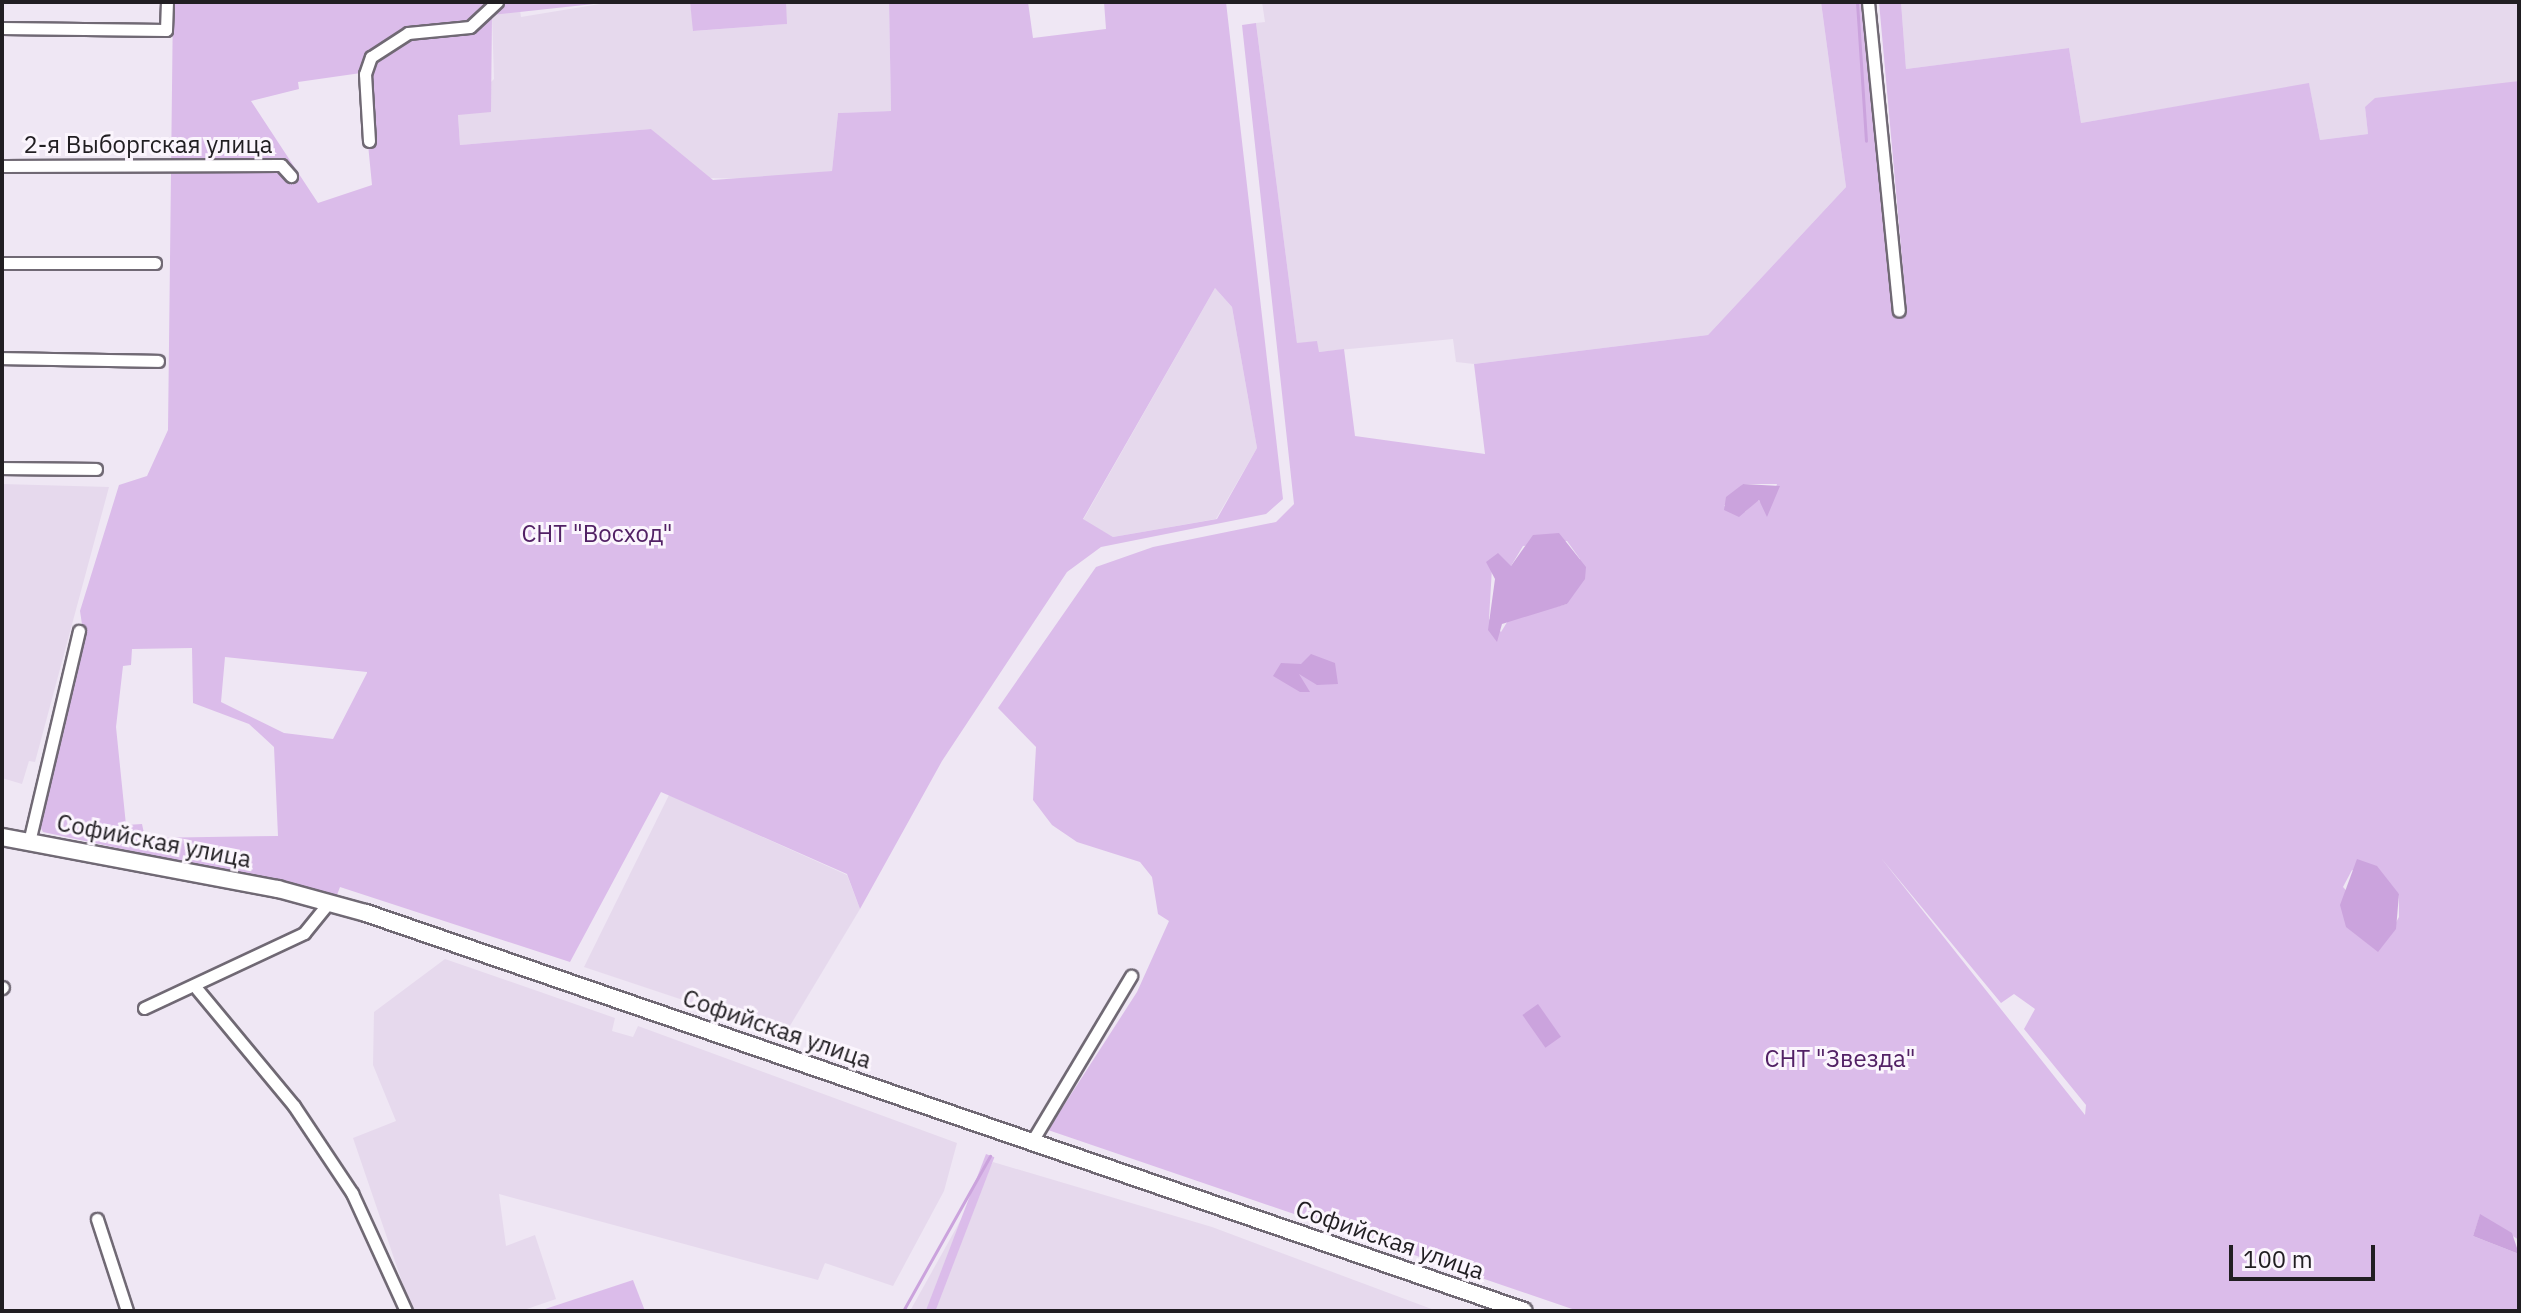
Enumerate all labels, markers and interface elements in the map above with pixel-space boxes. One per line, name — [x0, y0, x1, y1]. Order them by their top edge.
street label: 2-я Выборгская улица — [23, 131, 273, 159]
park label: СНТ "Восход" — [521, 520, 673, 548]
street label: Софийская улица — [54, 808, 254, 874]
street label: Софийская улица — [679, 983, 875, 1075]
park label: СНТ "Звезда" — [1765, 1045, 1915, 1073]
street label: Софийская улица — [1292, 1194, 1488, 1286]
scale bar — [2233, 1229, 2379, 1279]
text: 100 m — [2243, 1243, 2313, 1275]

